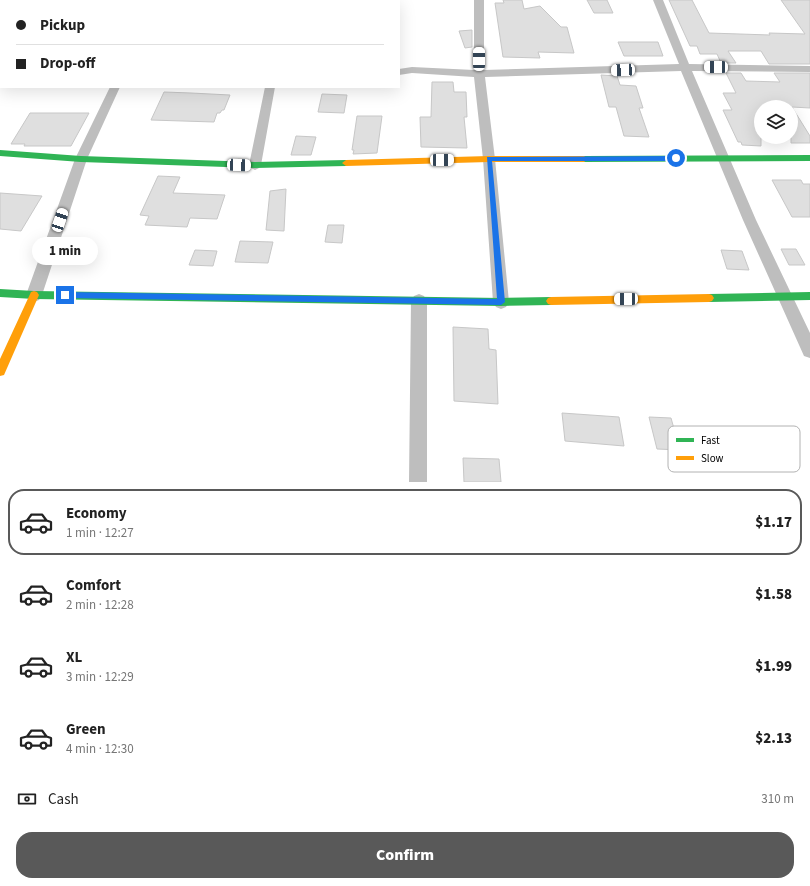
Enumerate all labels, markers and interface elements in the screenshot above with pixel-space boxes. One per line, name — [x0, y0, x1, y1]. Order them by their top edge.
text: Pickup — [40, 15, 85, 36]
car — [473, 47, 485, 71]
text: Drop-off — [40, 53, 95, 74]
car — [704, 61, 728, 73]
car — [611, 63, 635, 77]
map controls — [754, 100, 798, 144]
button: layers — [754, 100, 798, 144]
route start — [667, 149, 685, 167]
car — [430, 154, 454, 166]
car — [227, 159, 251, 171]
car — [50, 207, 70, 233]
callout: 1 min — [32, 237, 98, 265]
text: 1 min — [49, 242, 81, 260]
route end — [56, 286, 74, 304]
car — [614, 293, 638, 305]
legend — [668, 426, 800, 472]
text: Fast — [701, 433, 720, 448]
text: Slow — [701, 451, 724, 466]
text: Economy — [66, 503, 127, 524]
icon: car — [18, 504, 54, 540]
text: $1.17 — [755, 512, 792, 533]
text: 1 min · 12:27 — [66, 524, 134, 542]
text: Comfort — [66, 575, 121, 596]
icon: car — [18, 576, 54, 612]
text: $1.58 — [755, 584, 792, 605]
text: 2 min · 12:28 — [66, 596, 134, 614]
text: XL — [66, 647, 82, 668]
icon: car — [18, 648, 54, 684]
text: $1.99 — [755, 656, 792, 677]
text: 3 min · 12:29 — [66, 668, 134, 686]
text: Green — [66, 719, 106, 740]
icon: car — [18, 720, 54, 756]
text: $2.13 — [755, 728, 792, 749]
text: 4 min · 12:30 — [66, 740, 134, 758]
icon: cash — [16, 788, 38, 810]
text: Cash — [48, 789, 79, 810]
text: 310 m — [761, 790, 794, 808]
button: Confirm — [16, 832, 794, 878]

